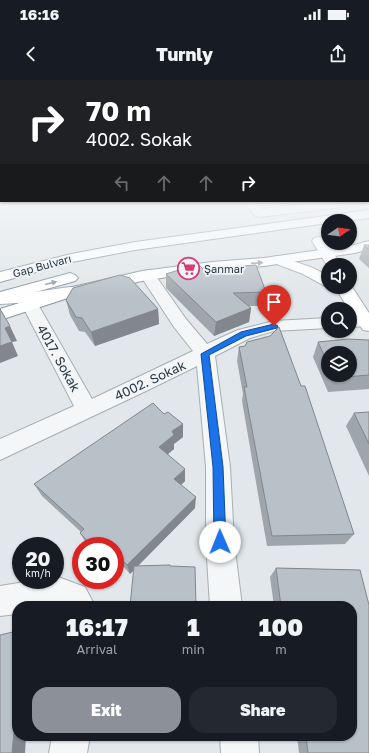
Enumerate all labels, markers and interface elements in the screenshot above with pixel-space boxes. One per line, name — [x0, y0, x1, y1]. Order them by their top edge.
text: 16:16 — [20, 5, 59, 23]
icon: back — [20, 43, 42, 65]
text: Turnly — [156, 43, 213, 65]
icon: share — [327, 43, 349, 65]
text: 70 m — [86, 94, 151, 127]
icon: right — [20, 96, 72, 148]
text: 4002. Sokak — [86, 128, 192, 150]
icon: left — [111, 172, 133, 194]
icon: ahead — [153, 172, 175, 194]
icon: ahead — [195, 172, 217, 194]
icon: right — [237, 172, 259, 194]
north arrow — [321, 214, 357, 250]
map controls — [321, 214, 357, 382]
street label: Gap Bulvarı — [11, 251, 73, 280]
supermarket icon: Şanmar — [176, 256, 202, 282]
button: sound — [321, 258, 357, 294]
one-way arrow — [251, 259, 263, 266]
place label: Şanmar — [204, 262, 245, 275]
one-way arrow — [45, 280, 57, 286]
pin — [257, 285, 291, 326]
icon: arrive — [263, 291, 285, 313]
button: search — [321, 302, 357, 338]
street label: 4017. Sokak — [34, 322, 84, 395]
button: layers — [321, 346, 357, 382]
street label: 4002. Sokak — [112, 356, 189, 403]
position arrow — [199, 521, 241, 563]
speed limit sign: 30 — [72, 537, 124, 589]
text: 20 — [25, 546, 51, 570]
text: km/h — [25, 567, 51, 579]
text: 16:17 — [66, 612, 128, 641]
text: 1 — [187, 612, 200, 641]
text: 100 — [259, 612, 303, 641]
text: Arrival — [77, 641, 117, 657]
text: min — [182, 641, 205, 657]
text: m — [275, 641, 287, 657]
button: Exit — [32, 687, 181, 733]
button: Share — [189, 687, 337, 733]

